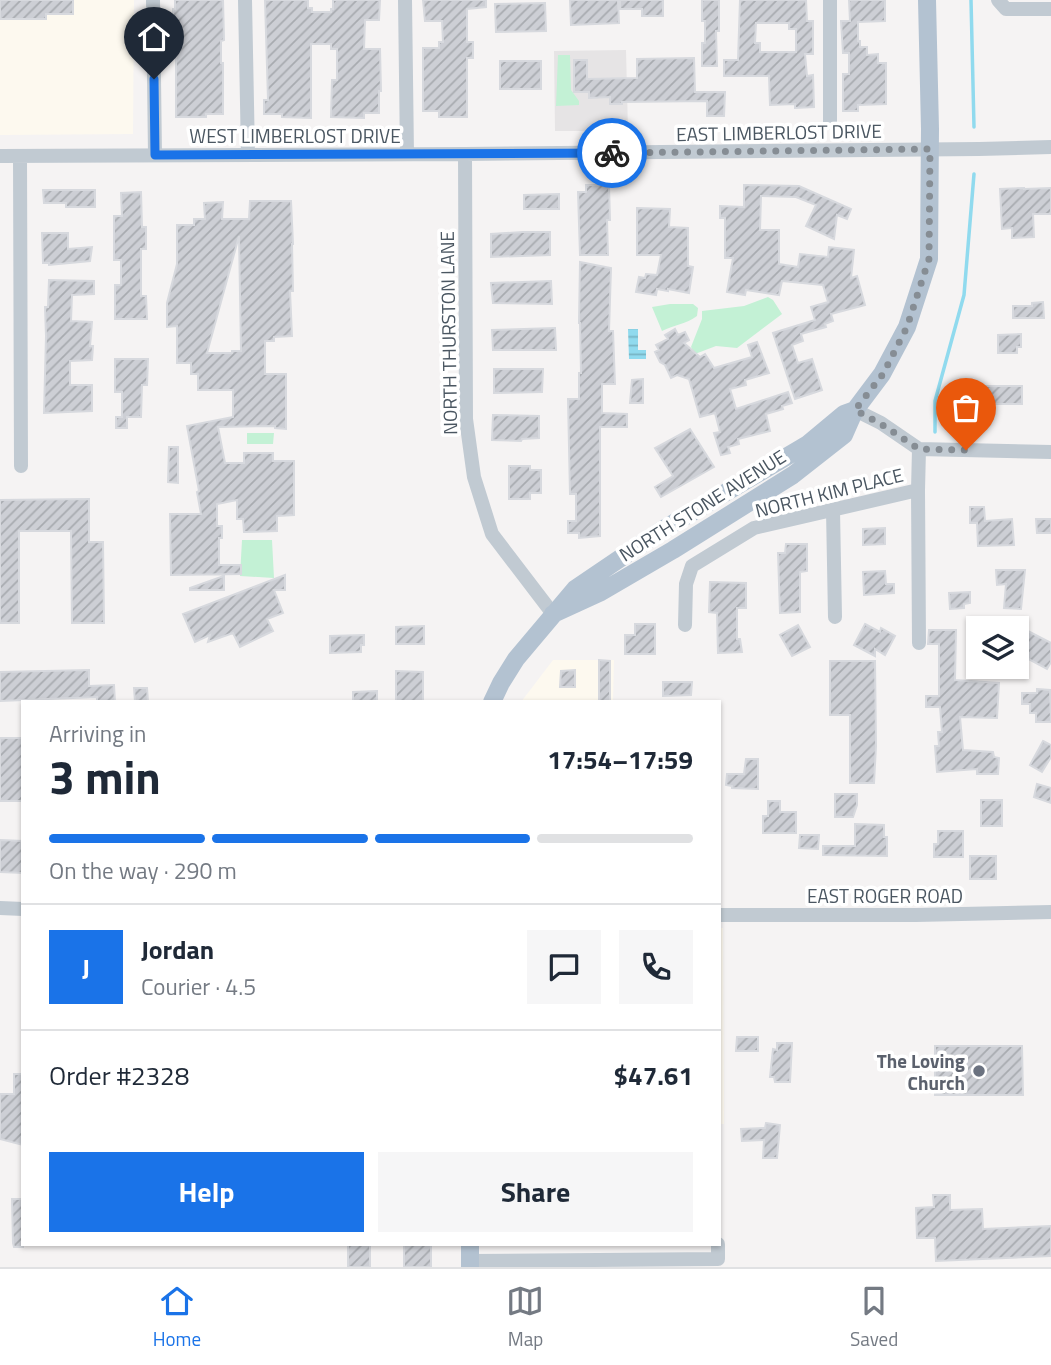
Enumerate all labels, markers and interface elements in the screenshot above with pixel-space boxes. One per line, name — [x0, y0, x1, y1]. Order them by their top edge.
pin — [124, 7, 184, 79]
icon: home — [135, 18, 173, 56]
street label: EAST LIMBERLOST DRIVE — [676, 116, 882, 148]
courier — [577, 118, 647, 188]
street label: WEST LIMBERLOST DRIVE — [189, 121, 401, 150]
icon: bike — [593, 134, 631, 172]
street label: NORTH THURSTON LANE — [432, 231, 464, 435]
pin — [936, 378, 996, 450]
icon: bag — [947, 389, 985, 427]
street label: NORTH STONE AVENUE — [613, 442, 791, 568]
street label: NORTH KIM PLACE — [752, 460, 906, 524]
map controls — [966, 616, 1029, 679]
button: layers — [966, 616, 1029, 679]
text: Arriving in — [49, 716, 146, 751]
text: 17:54–17:59 — [547, 740, 693, 779]
text: 3 min — [49, 742, 161, 812]
text: On the way · 290 m — [49, 853, 237, 888]
street label: EAST ROGER ROAD — [807, 881, 963, 910]
text: Jordan — [141, 930, 214, 969]
button: chat — [527, 930, 601, 1004]
button: phone — [619, 930, 693, 1004]
text: J — [82, 948, 90, 987]
text: Courier · 4.5 — [141, 969, 256, 1004]
place label: The Loving Church — [877, 1046, 965, 1097]
text: Order #2328 — [49, 1056, 189, 1095]
text: $47.61 — [614, 1056, 693, 1095]
marker: The Loving Church — [971, 1063, 987, 1079]
button: Help — [49, 1152, 364, 1232]
button: Share — [378, 1152, 693, 1232]
tab: Home — [153, 1282, 201, 1353]
tab: Map — [506, 1282, 544, 1353]
tab: Saved — [850, 1282, 898, 1353]

